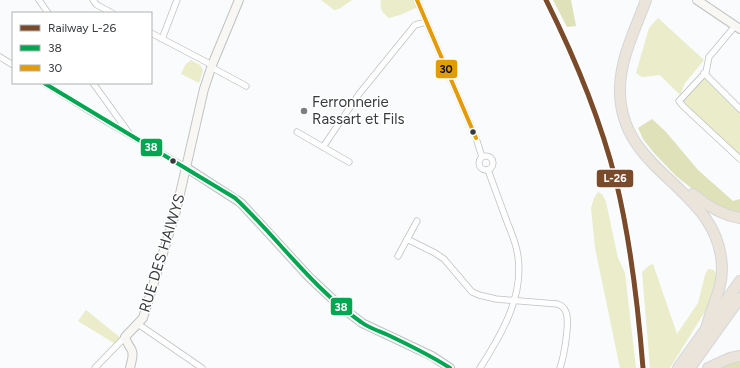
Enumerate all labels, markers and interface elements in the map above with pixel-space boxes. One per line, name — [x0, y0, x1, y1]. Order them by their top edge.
legend — [12, 12, 152, 84]
text: Railway L-26 — [48, 21, 117, 35]
text: 38 — [48, 41, 62, 55]
line badge: 30 — [435, 59, 458, 79]
text: 30 — [48, 61, 63, 75]
text: 30 — [439, 63, 453, 76]
place label: Ferronnerie Rassart et Fils — [312, 93, 405, 128]
marker: Ferronnerie Rassart et Fils — [299, 106, 309, 116]
unlabelled marker — [468, 127, 478, 137]
line badge: 38 — [140, 138, 163, 157]
text: 38 — [145, 141, 158, 154]
unlabelled marker — [168, 156, 178, 166]
line badge: L-26 — [596, 169, 634, 188]
text: L-26 — [603, 172, 627, 185]
street label: RUE DES HAIWYS — [135, 192, 189, 314]
line badge: 38 — [330, 297, 353, 316]
text: 38 — [335, 301, 348, 314]

